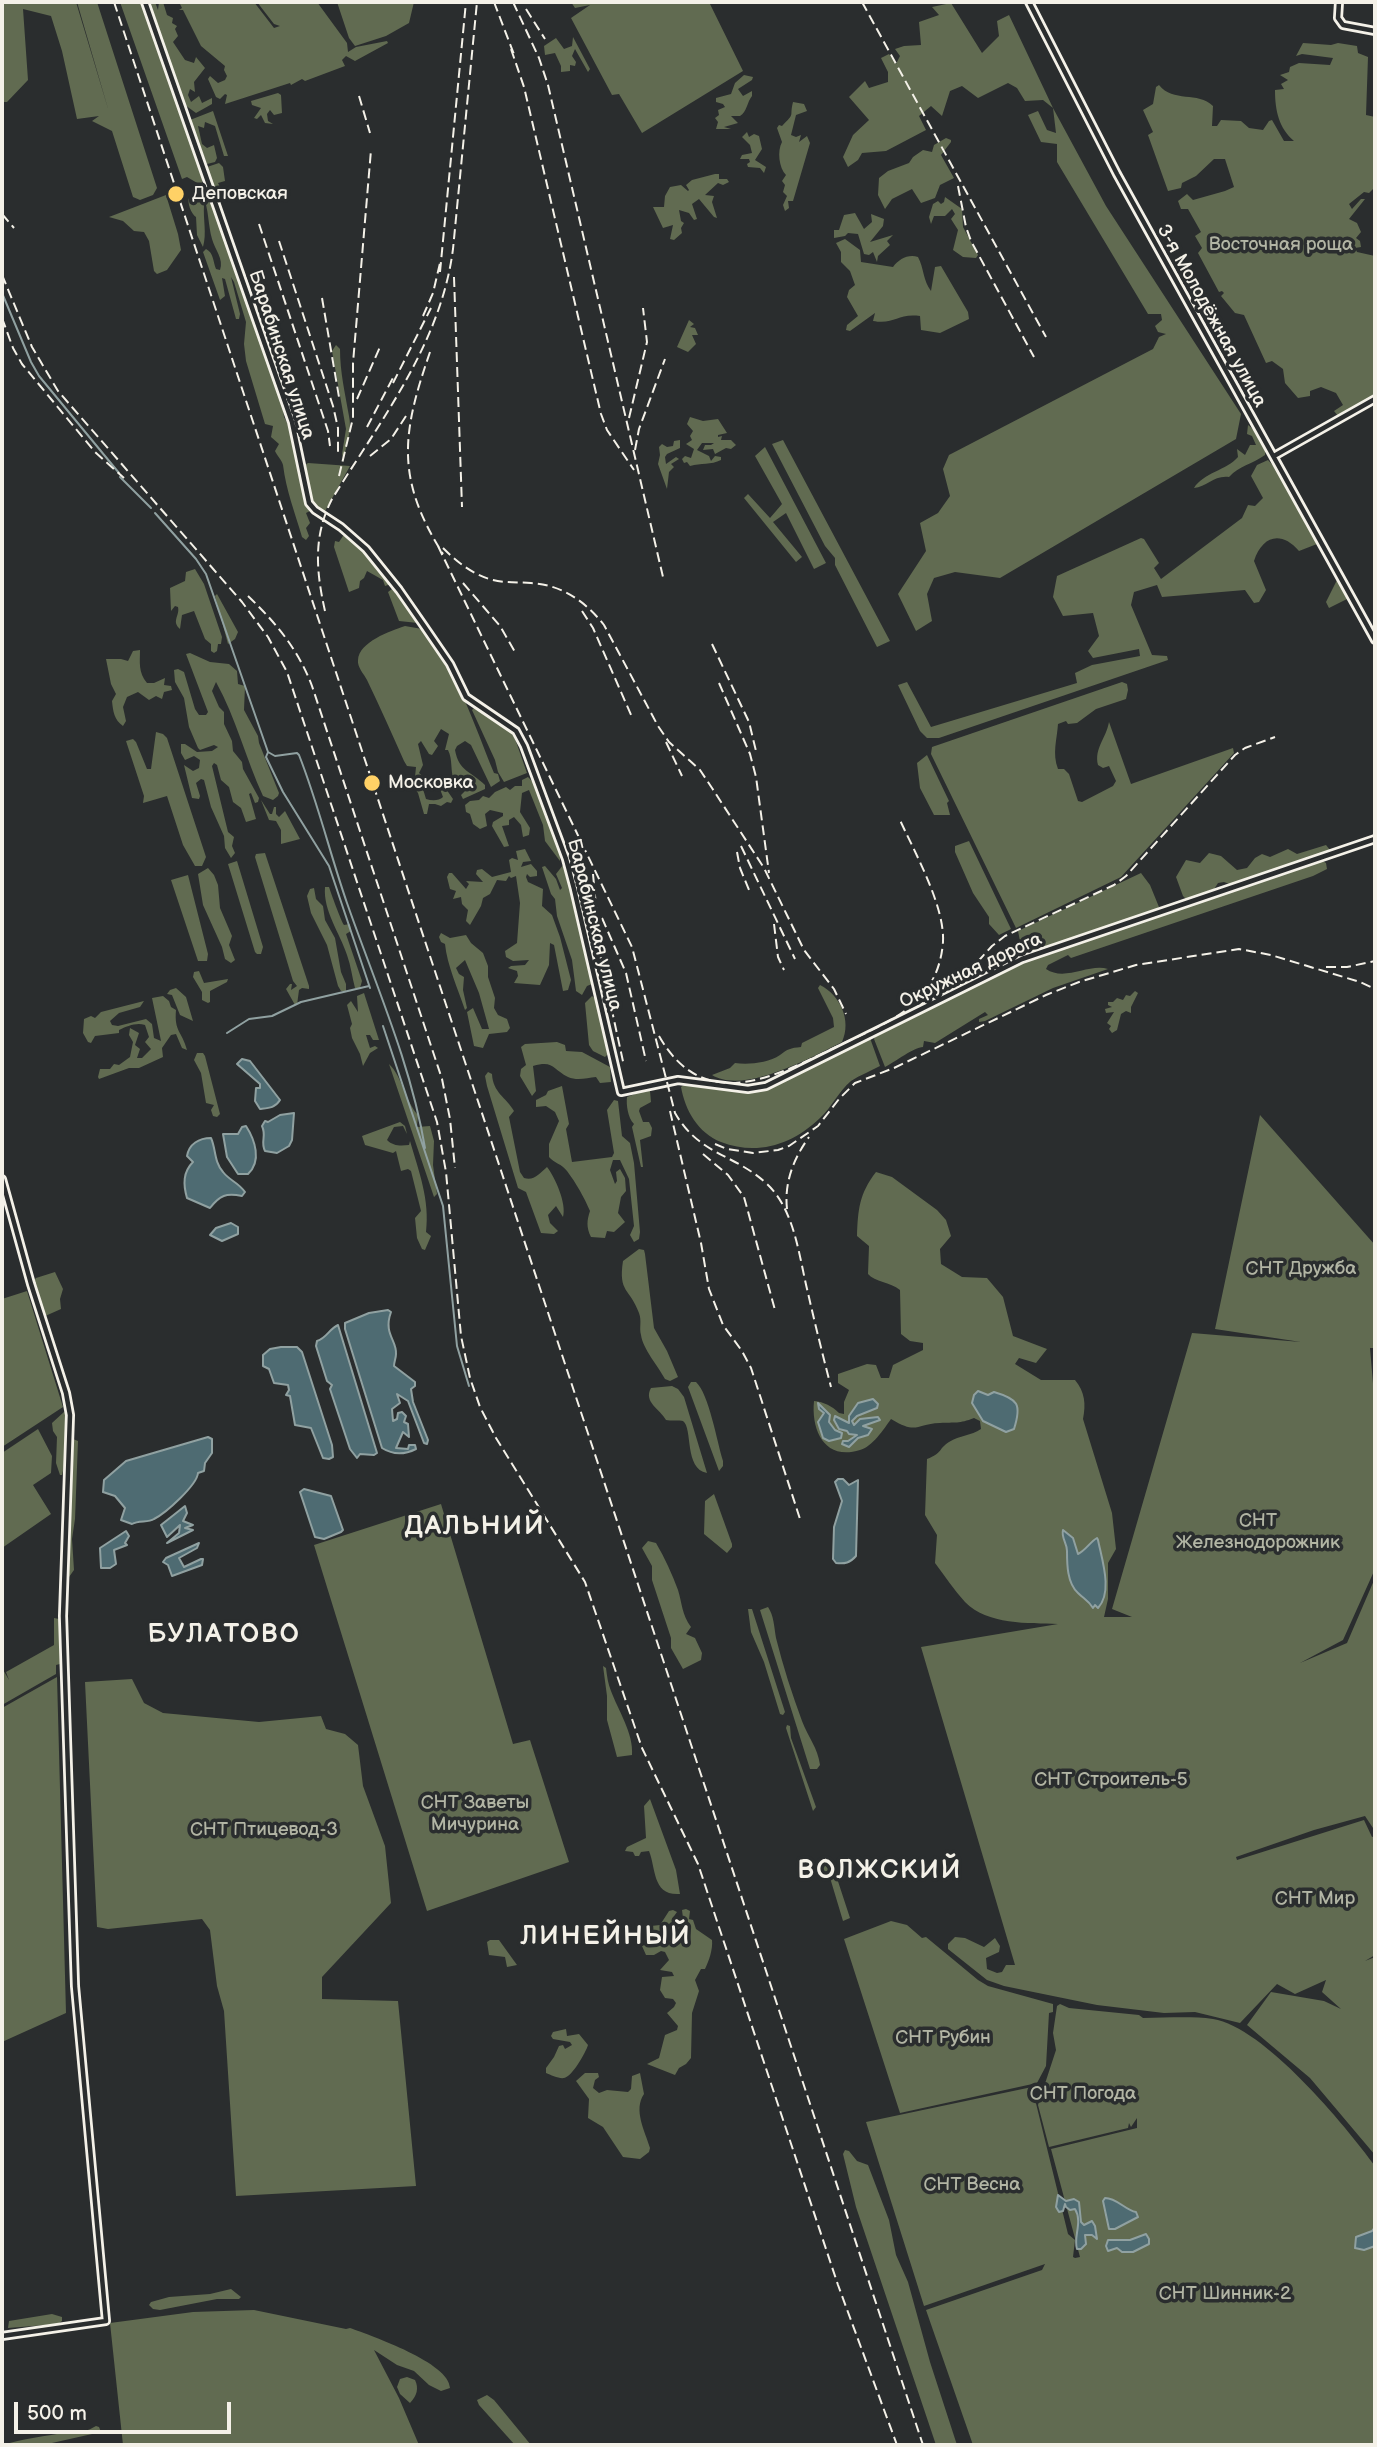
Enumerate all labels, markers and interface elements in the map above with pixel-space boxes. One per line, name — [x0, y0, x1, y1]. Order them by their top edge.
place label: Деповская — [192, 183, 288, 205]
marker: Деповская — [166, 184, 186, 204]
street label: 3-я Молодёжная улица — [1151, 221, 1271, 411]
park label: Восточная роща — [1209, 234, 1353, 256]
street label: Барабинская улица — [243, 267, 319, 443]
place label: Московка — [388, 772, 474, 794]
marker: Московка — [362, 773, 382, 793]
street label: Барабинская улица — [562, 837, 626, 1013]
street label: Окружная дорога — [896, 928, 1046, 1014]
park label: СНТ Дружба — [1246, 1258, 1356, 1280]
park label: СНТ Железнодорожник — [1176, 1510, 1340, 1554]
district label: ДАЛЬНИЙ — [405, 1511, 545, 1543]
district label: БУЛАТОВО — [148, 1619, 300, 1651]
park label: СНТ Строитель-5 — [1034, 1769, 1188, 1791]
park label: СНТ Заветы Мичурина — [421, 1792, 529, 1836]
park label: СНТ Птицевод-3 — [190, 1819, 338, 1841]
district label: ВОЛЖСКИЙ — [799, 1855, 961, 1887]
park label: СНТ Мир — [1275, 1888, 1355, 1910]
district label: ЛИНЕЙНЫЙ — [521, 1921, 691, 1953]
park label: СНТ Рубин — [895, 2027, 991, 2049]
park label: СНТ Погода — [1030, 2083, 1136, 2105]
park label: СНТ Весна — [923, 2174, 1021, 2196]
park label: СНТ Шинник-2 — [1159, 2283, 1291, 2305]
scale bar — [18, 2388, 234, 2432]
text: 500 m — [27, 2401, 87, 2426]

